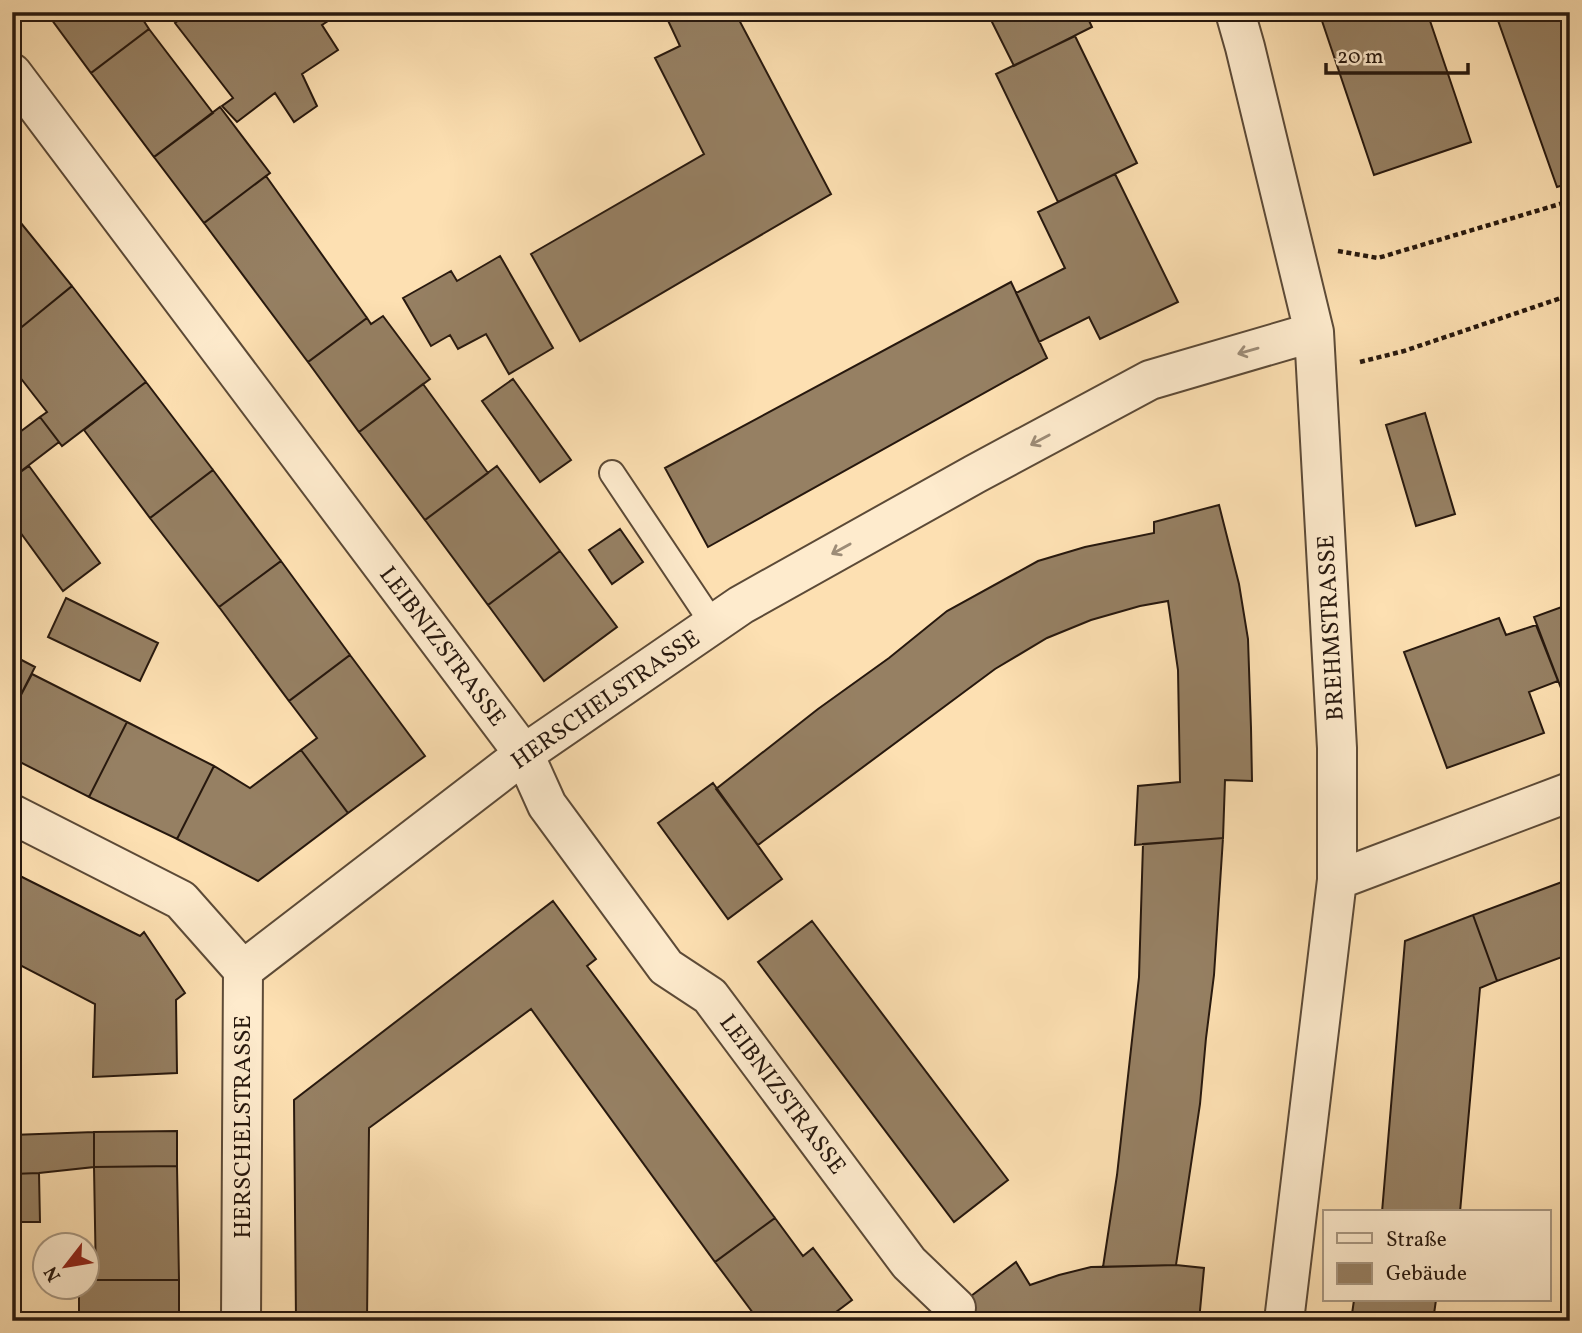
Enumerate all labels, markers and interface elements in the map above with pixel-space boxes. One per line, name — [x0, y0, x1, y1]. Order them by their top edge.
scale bar — [1326, 32, 1468, 76]
text: 20 m — [1337, 43, 1383, 72]
one-way arrow — [1237, 346, 1259, 359]
one-way arrow — [1030, 433, 1051, 447]
street label: BREHMSTRASSE — [1310, 534, 1354, 722]
one-way arrow — [831, 542, 851, 556]
street label: LEIBNIZSTRASSE — [370, 560, 513, 734]
street label: HERSCHELSTRASSE — [505, 623, 708, 779]
street label: LEIBNIZSTRASSE — [710, 1008, 853, 1182]
street label: HERSCHELSTRASSE — [227, 1015, 261, 1239]
legend — [1323, 1210, 1550, 1302]
text: Straße — [1386, 1226, 1447, 1255]
north arrow — [32, 1232, 102, 1302]
text: Gebäude — [1386, 1260, 1467, 1289]
text: N — [38, 1261, 68, 1286]

